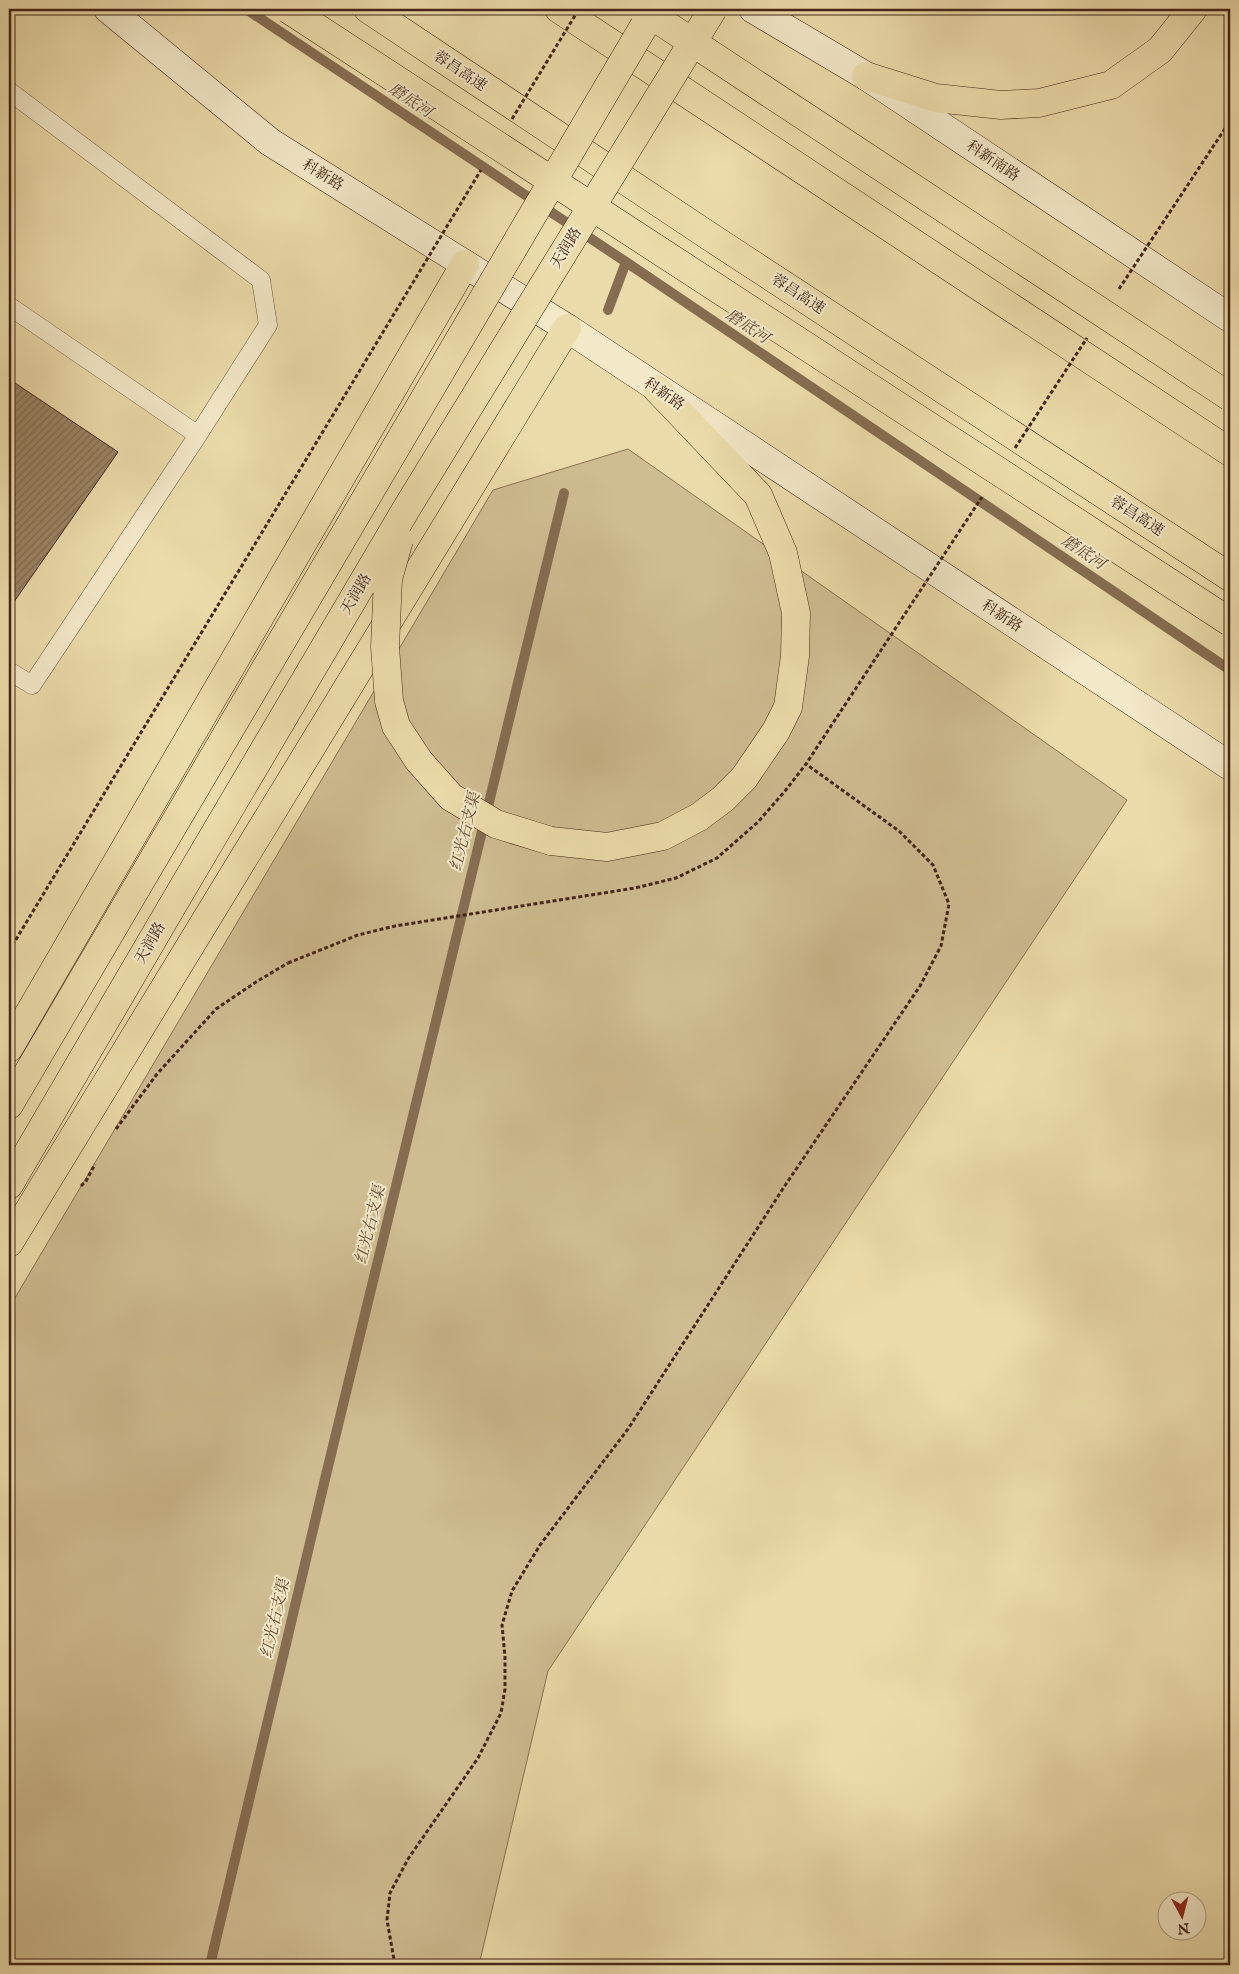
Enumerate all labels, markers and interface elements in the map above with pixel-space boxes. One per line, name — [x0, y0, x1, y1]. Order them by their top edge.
street label: 蓉昌高速 — [430, 46, 490, 96]
water label: 磨底河 — [385, 79, 438, 124]
street label: 科新南路 — [963, 136, 1023, 186]
street label: 科新路 — [299, 155, 347, 195]
street label: 天润路 — [546, 224, 586, 272]
street label: 蓉昌高速 — [768, 270, 828, 318]
water label: 磨底河 — [722, 305, 775, 350]
street label: 科新路 — [640, 374, 688, 414]
street label: 蓉昌高速 — [1107, 492, 1167, 540]
water label: 磨底河 — [1058, 531, 1111, 576]
street label: 天润路 — [336, 570, 376, 618]
street label: 科新路 — [978, 596, 1026, 636]
water label: 红光右支渠 — [447, 789, 486, 873]
street label: 天润路 — [131, 919, 169, 967]
water label: 红光右支渠 — [352, 1182, 391, 1266]
water label: 红光右支渠 — [257, 1576, 295, 1660]
north arrow — [1156, 1892, 1206, 1942]
text: N — [1176, 1918, 1192, 1938]

